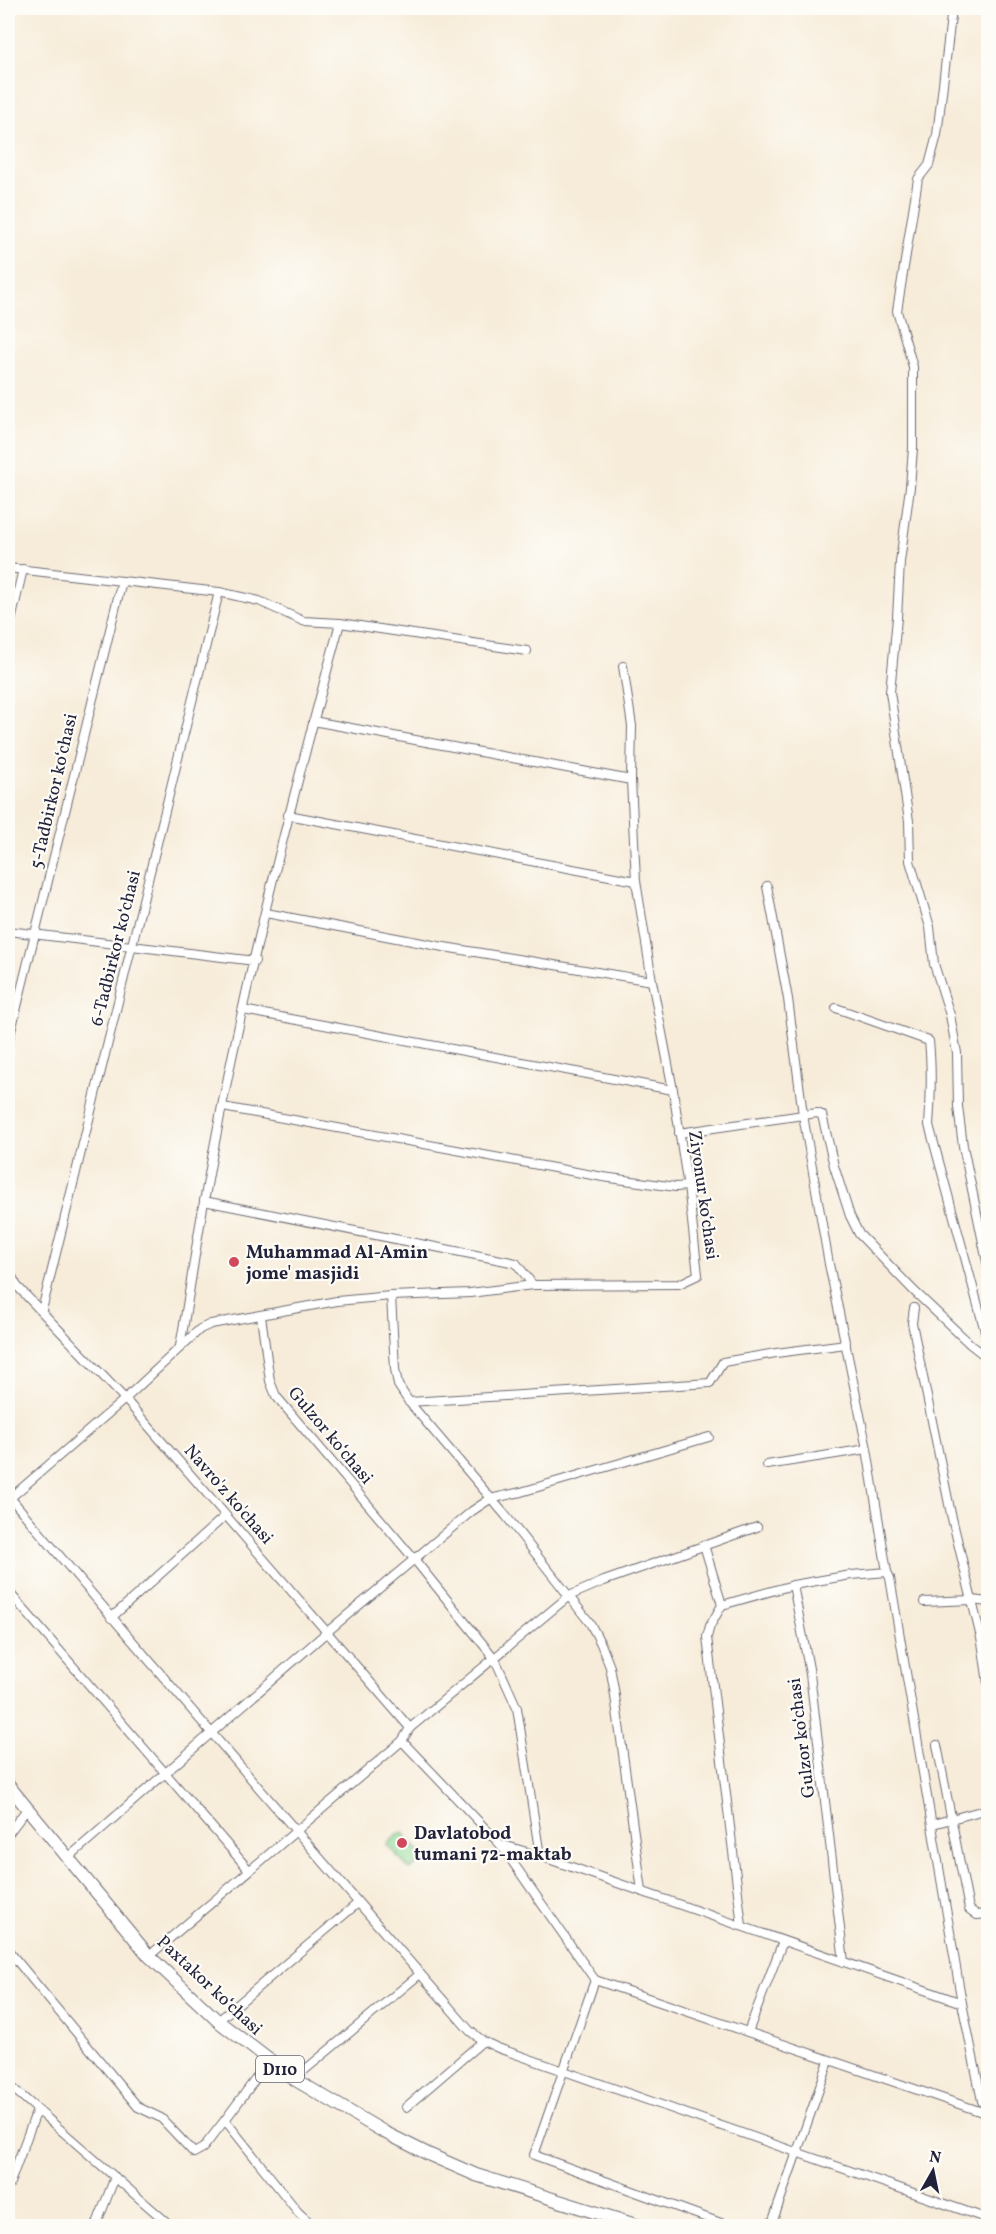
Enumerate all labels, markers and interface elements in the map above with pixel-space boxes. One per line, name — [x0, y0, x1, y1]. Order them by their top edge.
street label: 5-Tadbirkor koʻchasi — [24, 711, 84, 871]
street label: 6-Tadbirkor koʻchasi — [85, 868, 148, 1029]
street label: Ziyonur koʻchasi — [681, 1129, 724, 1261]
place label: Muhammad Al-Amin jome' masjidi — [246, 1241, 428, 1287]
marker: Muhammad Al-Amin jome' masjidi — [227, 1255, 241, 1269]
street label: Gulzor koʻchasi — [281, 1382, 378, 1490]
street label: Navro'z ko'chasi — [177, 1440, 278, 1550]
street label: Gulzor koʻchasi — [783, 1676, 822, 1799]
place label: Davlatobod tumani 72-maktab — [414, 1822, 572, 1868]
marker: Davlatobod tumani 72-maktab — [395, 1836, 409, 1850]
street label: Paxtakor koʻchasi — [151, 1930, 267, 2042]
road number: D110 — [256, 2056, 304, 2082]
north arrow — [903, 2141, 963, 2201]
text: N — [928, 2146, 943, 2170]

